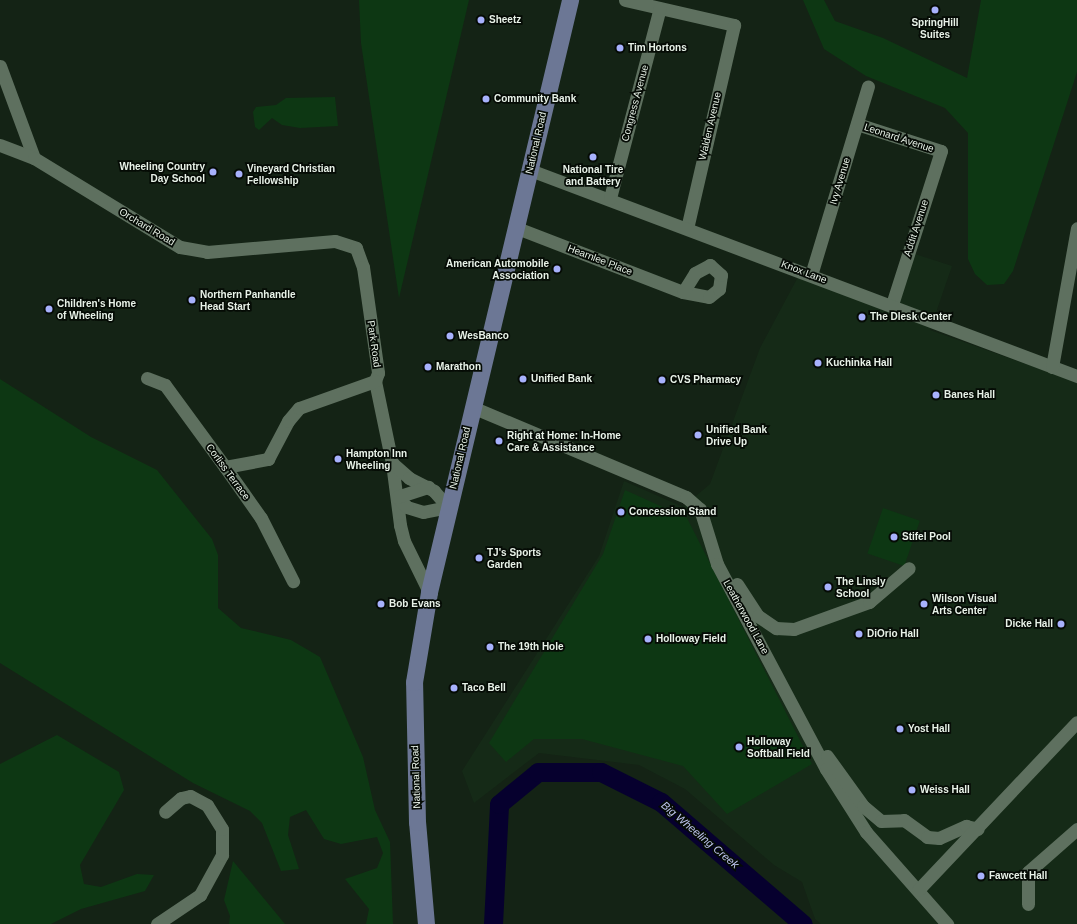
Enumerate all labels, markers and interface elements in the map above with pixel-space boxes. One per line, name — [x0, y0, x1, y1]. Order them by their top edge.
marker: SpringHill Suites — [930, 5, 940, 15]
place label: Sheetz — [489, 14, 521, 26]
marker: Sheetz — [476, 15, 486, 25]
place label: SpringHill Suites — [911, 16, 959, 40]
place label: Tim Hortons — [628, 42, 687, 54]
marker: Tim Hortons — [615, 43, 625, 53]
street label: Congress Avenue — [619, 63, 651, 143]
street label: Walden Avenue — [696, 91, 724, 161]
place label: Community Bank — [494, 93, 576, 105]
marker: Community Bank — [481, 94, 491, 104]
street label: National Road — [523, 111, 549, 175]
street label: Leonard Avenue — [862, 121, 936, 155]
marker: National Tire and Battery — [588, 152, 598, 162]
street label: Ivy Avenue — [827, 156, 853, 206]
place label: Wheeling Country Day School — [119, 160, 205, 184]
place label: Vineyard Christian Fellowship — [247, 162, 335, 186]
place label: National Tire and Battery — [563, 163, 623, 186]
marker: Wheeling Country Day School — [208, 167, 218, 177]
marker: Vineyard Christian Fellowship — [234, 169, 244, 179]
street label: Addit Avenue — [901, 198, 931, 258]
street label: Orchard Road — [117, 206, 177, 248]
street label: Hearnlee Place — [566, 242, 634, 278]
place label: American Automobile Association — [446, 257, 549, 280]
street label: Knox Lane — [780, 258, 828, 286]
marker: American Automobile Association — [552, 264, 562, 274]
place label: Northern Panhandle Head Start — [200, 288, 296, 312]
marker: Northern Panhandle Head Start — [187, 295, 197, 305]
place label: Children's Home of Wheeling — [57, 297, 136, 320]
marker: Children's Home of Wheeling — [44, 304, 54, 314]
place label: The Dlesk Center — [870, 311, 952, 323]
marker: The Dlesk Center — [857, 312, 867, 322]
street label: Park Road — [365, 320, 383, 368]
place label: WesBanco — [458, 330, 509, 342]
marker: WesBanco — [445, 331, 455, 341]
place label: Kuchinka Hall — [826, 357, 892, 369]
marker: Kuchinka Hall — [813, 358, 823, 368]
place label: Marathon — [436, 361, 481, 373]
marker: Marathon — [423, 362, 433, 372]
place label: Unified Bank — [531, 373, 592, 385]
marker: Unified Bank — [518, 374, 528, 384]
place label: CVS Pharmacy — [670, 374, 741, 386]
marker: CVS Pharmacy — [657, 375, 667, 385]
place label: Banes Hall — [944, 389, 995, 401]
marker: Banes Hall — [931, 390, 941, 400]
place label: Unified Bank Drive Up — [706, 423, 767, 446]
street label: National Road — [447, 426, 473, 490]
place label: Right at Home: In-Home Care & Assistance — [507, 429, 621, 452]
marker: Unified Bank Drive Up — [693, 430, 703, 440]
marker: Right at Home: In-Home Care & Assistance — [494, 436, 504, 446]
street label: Corliss Terrace — [204, 442, 252, 502]
place label: Hampton Inn Wheeling — [346, 447, 407, 470]
marker: Hampton Inn Wheeling — [333, 454, 343, 464]
place label: Concession Stand — [629, 506, 716, 518]
marker: Concession Stand — [616, 507, 626, 517]
place label: Stifel Pool — [902, 531, 951, 543]
marker: Stifel Pool — [889, 532, 899, 542]
place label: TJ's Sports Garden — [487, 546, 541, 570]
marker: TJ's Sports Garden — [474, 553, 484, 563]
place label: The Linsly School — [836, 575, 885, 598]
street label: Leatherwood Lane — [721, 578, 771, 656]
marker: The Linsly School — [823, 582, 833, 592]
place label: Wilson Visual Arts Center — [932, 592, 997, 616]
place label: Bob Evans — [389, 598, 441, 610]
marker: Bob Evans — [376, 599, 386, 609]
marker: Wilson Visual Arts Center — [919, 599, 929, 609]
place label: Dicke Hall — [1005, 618, 1053, 630]
marker: Dicke Hall — [1056, 619, 1066, 629]
place label: DiOrio Hall — [867, 628, 919, 640]
marker: DiOrio Hall — [854, 629, 864, 639]
place label: Holloway Field — [656, 633, 726, 645]
marker: Holloway Field — [643, 634, 653, 644]
place label: The 19th Hole — [498, 641, 564, 653]
marker: The 19th Hole — [485, 642, 495, 652]
place label: Taco Bell — [462, 682, 506, 694]
marker: Taco Bell — [449, 683, 459, 693]
place label: Yost Hall — [908, 723, 950, 735]
marker: Yost Hall — [895, 724, 905, 734]
place label: Holloway Softball Field — [747, 735, 810, 758]
marker: Holloway Softball Field — [734, 742, 744, 752]
street label: National Road — [409, 745, 423, 809]
place label: Weiss Hall — [920, 784, 970, 796]
marker: Weiss Hall — [907, 785, 917, 795]
water label: Big Wheeling Creek — [659, 799, 741, 871]
place label: Fawcett Hall — [989, 870, 1047, 882]
marker: Fawcett Hall — [976, 871, 986, 881]

